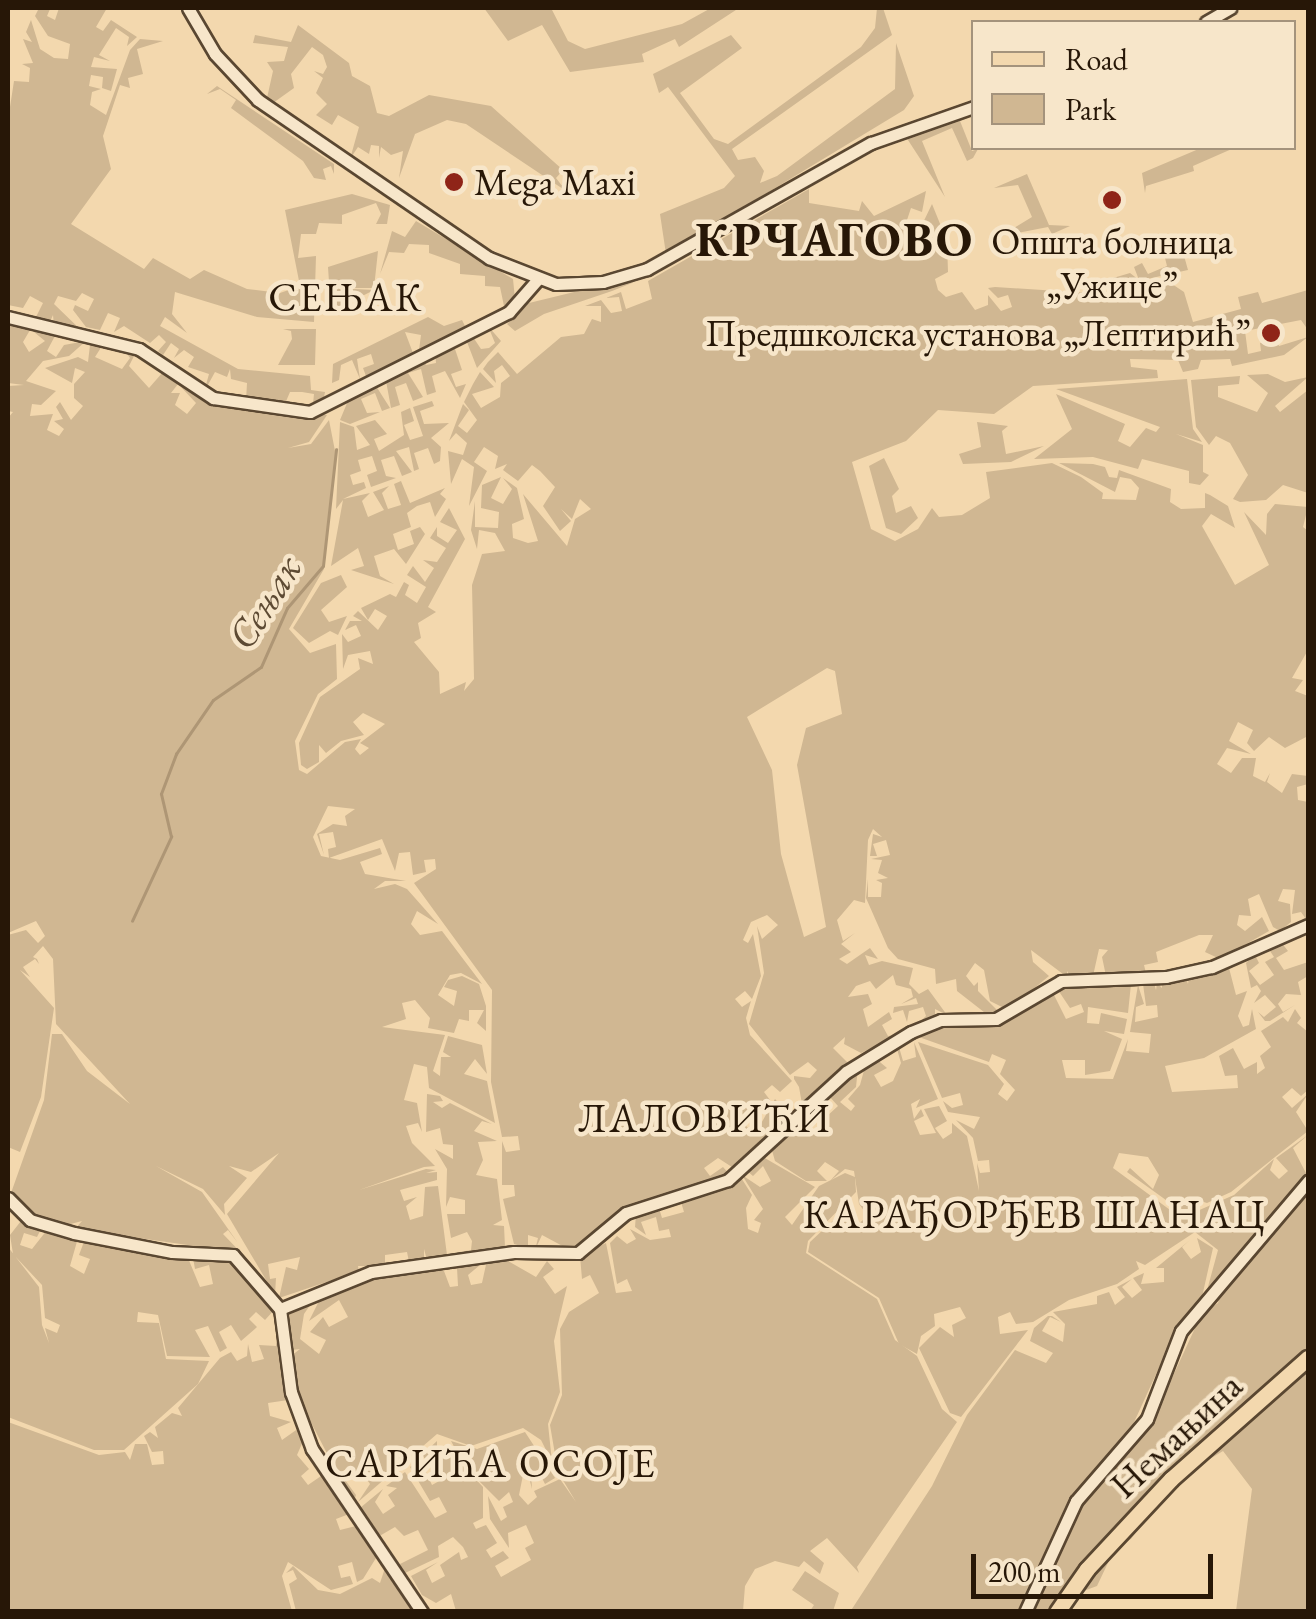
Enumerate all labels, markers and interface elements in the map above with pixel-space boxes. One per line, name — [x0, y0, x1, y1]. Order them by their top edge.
legend — [971, 20, 1296, 150]
text: Road — [1065, 40, 1128, 79]
text: Park — [1065, 90, 1116, 129]
place label: Mega Maxi — [474, 159, 636, 205]
marker: Mega Maxi — [443, 171, 465, 193]
marker: Општа болница „Ужице” — [1099, 187, 1125, 213]
district label: КРЧАГОВО — [695, 211, 975, 269]
place label: Општа болница „Ужице” — [991, 218, 1233, 308]
district label: СЕЊАК — [268, 273, 424, 321]
place label: Предшколска установа „Лептирић” — [705, 310, 1251, 356]
marker: Предшколска установа „Лептирић” — [1260, 322, 1282, 344]
water label: Сењак — [217, 546, 311, 658]
district label: ЛАЛОВИЋИ — [578, 1094, 832, 1142]
district label: КАРАЂОРЂЕВ ШАНАЦ — [803, 1190, 1267, 1238]
street label: Немањина — [1101, 1363, 1251, 1507]
district label: САРИЋА ОСОЈЕ — [325, 1439, 657, 1487]
scale bar — [976, 1534, 1218, 1596]
text: 200 m — [988, 1552, 1061, 1591]

